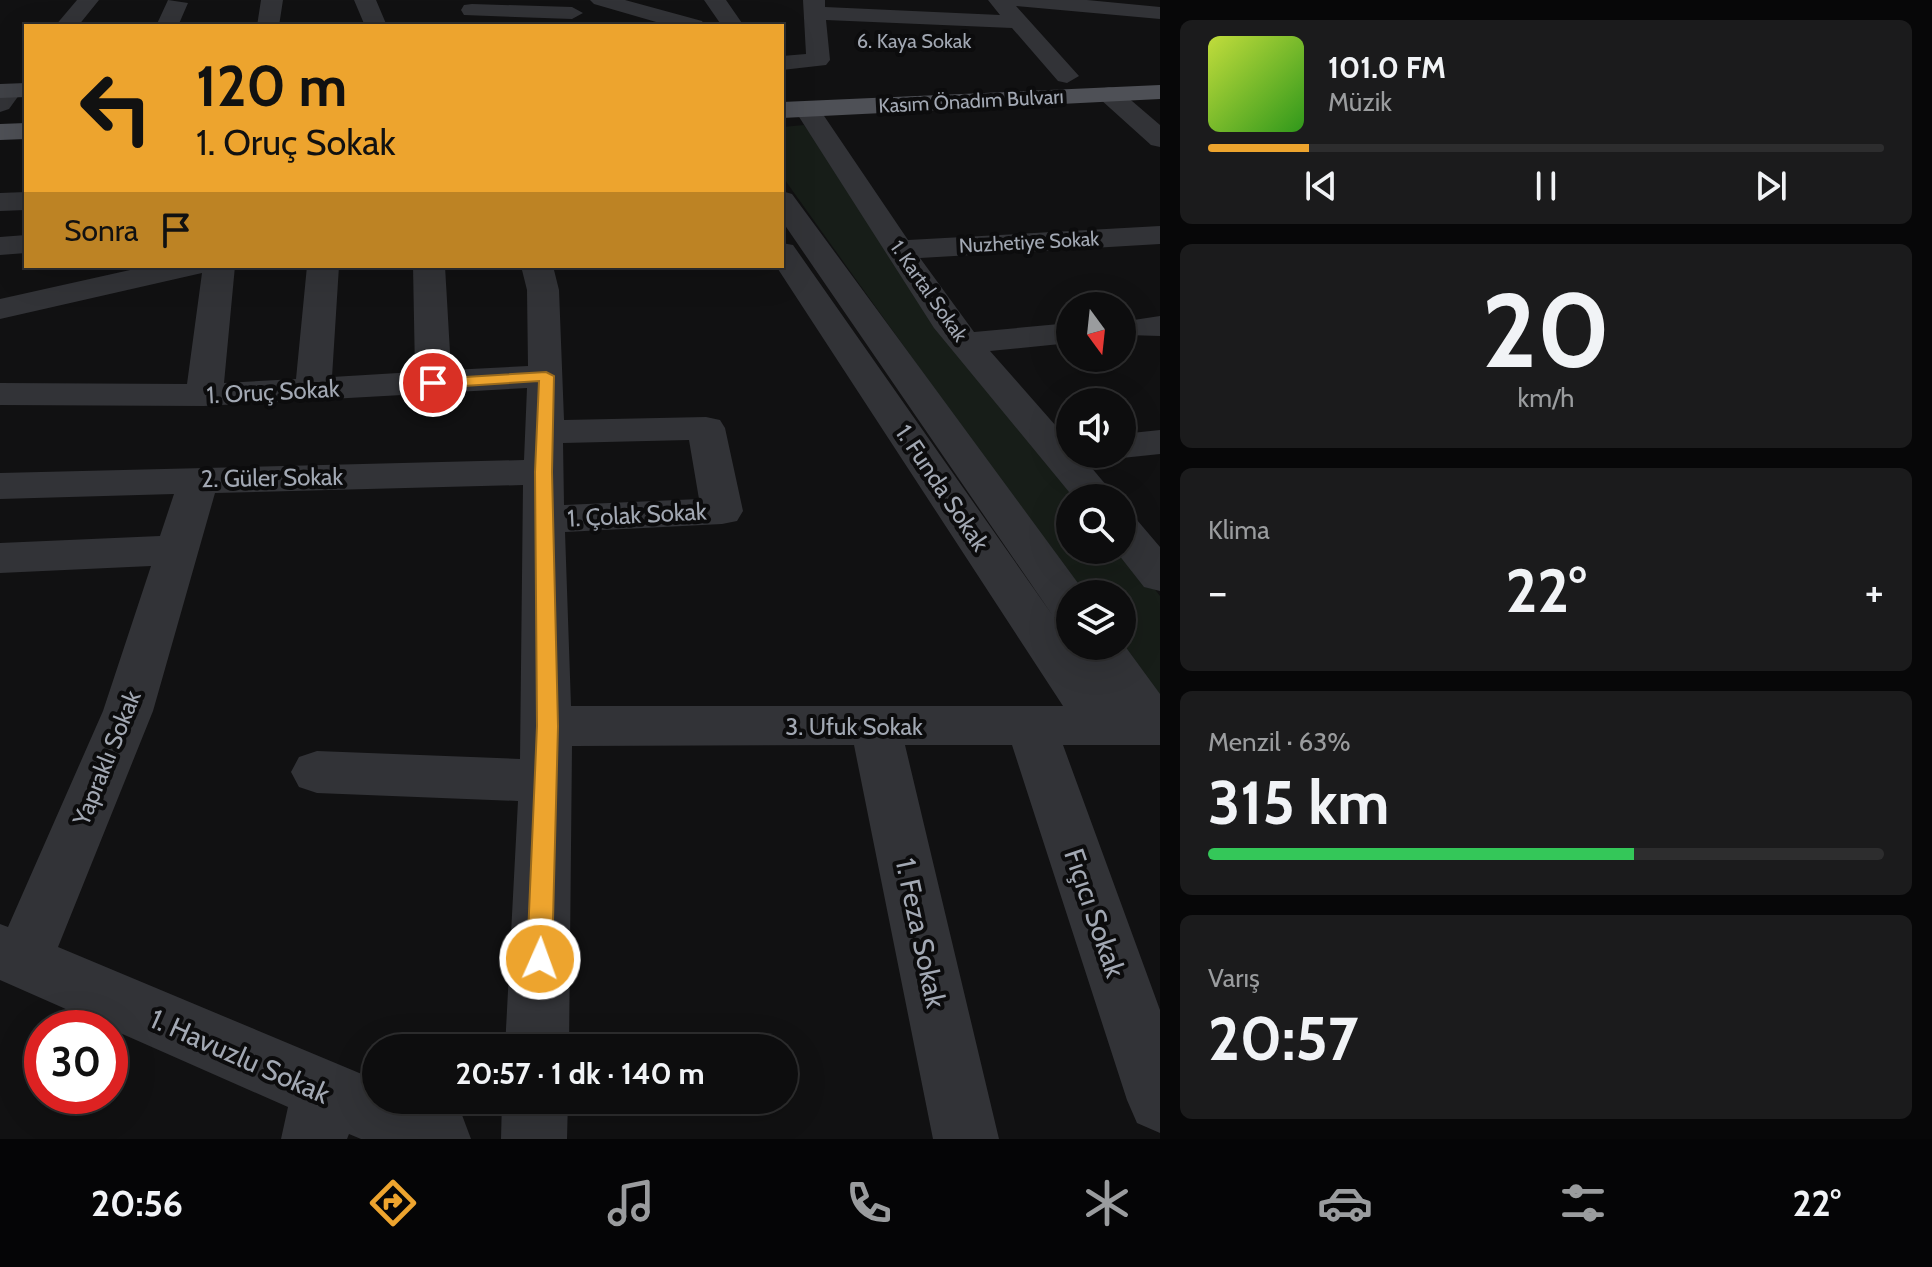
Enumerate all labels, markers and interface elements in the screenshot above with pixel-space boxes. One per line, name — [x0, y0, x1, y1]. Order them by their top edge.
street label: 6. Kaya Sokak — [857, 29, 971, 53]
text: 101.0 FM — [1328, 49, 1446, 86]
text: 120 m — [196, 52, 347, 120]
icon: left — [64, 56, 168, 160]
street label: Kasım Önadım Bulvarı — [878, 84, 1064, 118]
text: Müzik — [1328, 86, 1392, 118]
text: 1. Oruç Sokak — [196, 120, 396, 164]
icon: previous — [1299, 164, 1343, 208]
icon: pause — [1524, 164, 1568, 208]
icon: next — [1749, 164, 1793, 208]
icon: arrive — [154, 208, 198, 252]
text: Sonra — [64, 212, 138, 249]
street label: Nuzhetiye Sokak — [958, 226, 1100, 258]
street label: 1. Kartal Sokak — [885, 236, 973, 346]
text: 20 — [1482, 267, 1610, 393]
north arrow — [1056, 292, 1136, 372]
map controls — [1056, 292, 1136, 660]
pin — [399, 349, 467, 417]
icon: arrive — [411, 361, 455, 405]
street label: 1. Oruç Sokak — [206, 374, 340, 409]
text: km/h — [1518, 382, 1574, 414]
button: sound — [1056, 388, 1136, 468]
street label: 1. Funda Sokak — [890, 419, 995, 557]
street label: 2. Güler Sokak — [201, 462, 344, 493]
button: search — [1056, 484, 1136, 564]
street label: 1. Çolak Sokak — [567, 496, 708, 533]
text: Klima — [1208, 514, 1270, 546]
text: 22° — [1506, 554, 1586, 627]
text: − — [1208, 565, 1227, 618]
text: + — [1865, 565, 1884, 618]
button: layers — [1056, 580, 1136, 660]
street label: Yapraklı Sokak — [66, 686, 147, 830]
street label: 3. Ufuk Sokak — [785, 712, 923, 741]
text: Menzil · 63% — [1208, 726, 1351, 758]
text: 315 km — [1208, 766, 1389, 839]
street label: Fıçıcı Sokak — [1057, 844, 1133, 982]
street label: 1. Feza Sokak — [889, 855, 954, 1011]
position arrow — [498, 917, 582, 1001]
text: Varış — [1208, 962, 1260, 994]
street label: 1. Havuzlu Sokak — [145, 1001, 336, 1111]
text: 20:57 — [1208, 1002, 1358, 1075]
speed limit sign: 30 — [24, 1010, 128, 1114]
text: 20:57 · 1 dk · 140 m — [455, 1055, 705, 1092]
icon: directions — [365, 1175, 421, 1231]
icon: music — [603, 1175, 659, 1231]
icon: phone — [841, 1175, 897, 1231]
icon: climate — [1079, 1175, 1135, 1231]
icon: car — [1317, 1175, 1373, 1231]
icon: filters — [1555, 1175, 1611, 1231]
text: 20:56 — [91, 1181, 183, 1225]
text: 22° — [1792, 1181, 1841, 1225]

